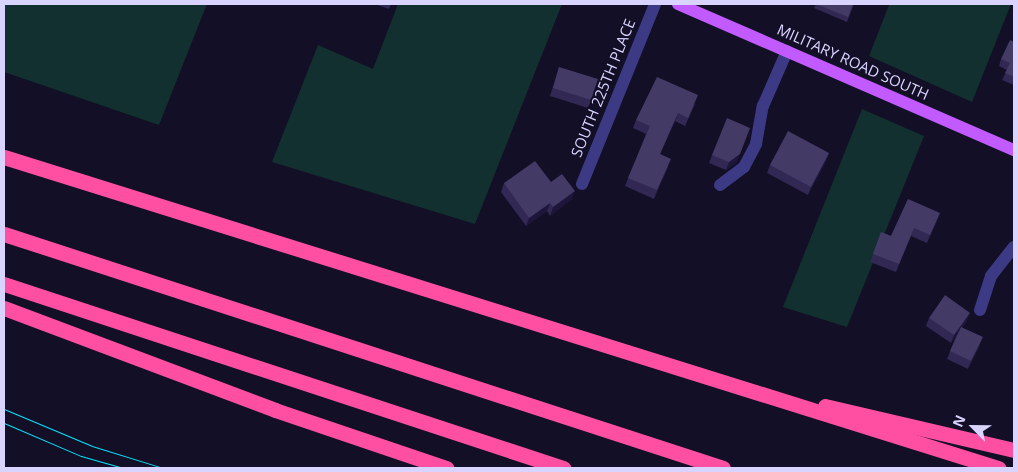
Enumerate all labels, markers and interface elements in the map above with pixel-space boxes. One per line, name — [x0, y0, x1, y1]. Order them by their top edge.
street label: SOUTH 225TH PLACE — [567, 16, 639, 160]
street label: MILITARY ROAD SOUTH — [774, 20, 932, 104]
north arrow — [948, 402, 998, 452]
text: N — [948, 412, 970, 430]

